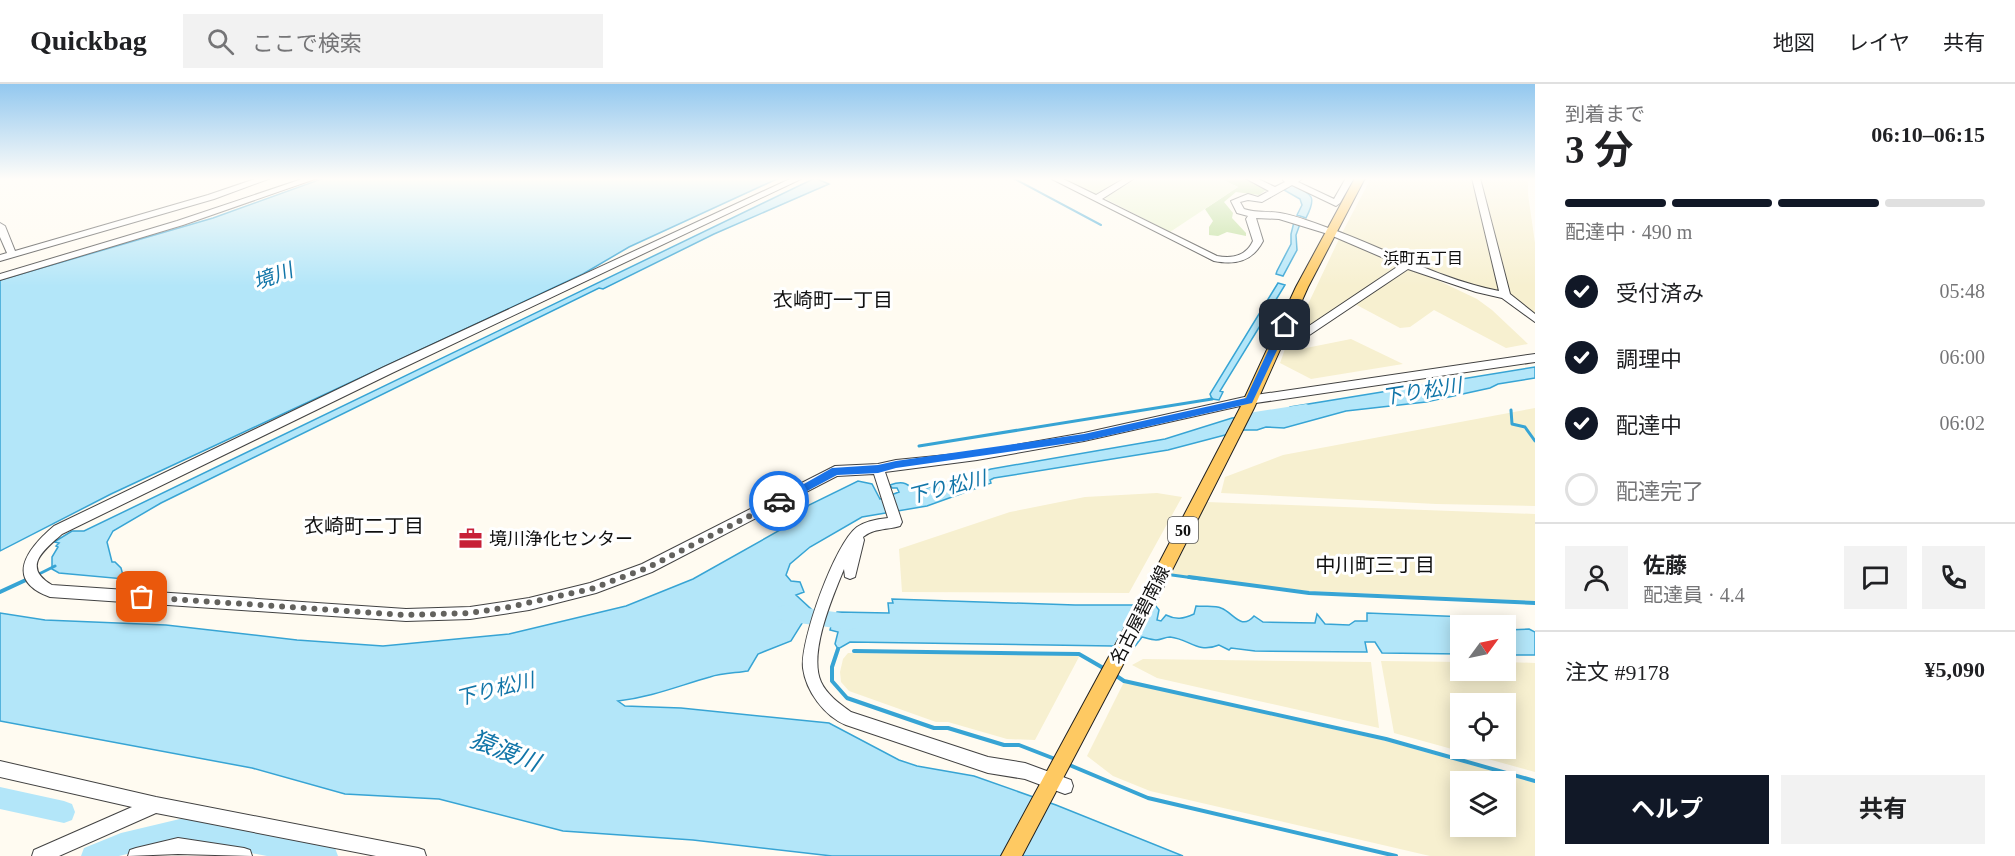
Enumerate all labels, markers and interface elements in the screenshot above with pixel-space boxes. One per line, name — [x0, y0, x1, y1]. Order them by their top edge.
search box — [183, 14, 603, 68]
text: Quickbag — [30, 25, 147, 56]
icon: search — [204, 25, 237, 58]
text: ここで検索 — [252, 31, 362, 56]
text: 地図 — [1773, 31, 1815, 55]
text: レイヤ — [1848, 31, 1910, 55]
text: 共有 — [1943, 31, 1985, 55]
text: 到着まで — [1565, 103, 1645, 125]
text: 06:10–06:15 — [1871, 122, 1985, 147]
text: 3 分 — [1565, 128, 1633, 171]
text: 配達中 · 490 m — [1565, 221, 1692, 243]
district label: 浜町五丁目 — [1383, 250, 1463, 267]
water label: 境川 — [250, 258, 297, 293]
icon: check — [1565, 275, 1598, 308]
text: 05:48 — [1939, 280, 1985, 302]
text: 受付済み — [1616, 281, 1704, 306]
district label: 衣崎町一丁目 — [773, 289, 893, 311]
pin — [1259, 299, 1310, 350]
icon: home — [1268, 308, 1301, 341]
icon: check — [1565, 341, 1598, 374]
text: 06:00 — [1939, 346, 1985, 368]
text: 調理中 — [1616, 347, 1682, 372]
water label: 下り松川 — [1381, 374, 1465, 408]
icon: check — [1565, 407, 1598, 440]
text: 06:02 — [1939, 412, 1985, 434]
text: 配達中 — [1616, 413, 1682, 438]
water label: 下り松川 — [906, 466, 990, 507]
courier — [749, 471, 809, 531]
text: 配達完了 — [1616, 479, 1704, 504]
icon: car — [763, 485, 796, 518]
district label: 衣崎町二丁目 — [304, 515, 424, 537]
road number: 50 — [1168, 517, 1198, 543]
office icon: 境川浄化センター — [458, 526, 484, 552]
place label: 境川浄化センター — [489, 529, 633, 549]
button: person — [1565, 546, 1628, 609]
button: chat — [1844, 546, 1907, 609]
button: phone — [1922, 546, 1985, 609]
text: 佐藤 — [1643, 553, 1687, 578]
district label: 中川町三丁目 — [1315, 554, 1435, 576]
street label: 名古屋碧南線 — [1107, 562, 1173, 668]
pin — [116, 571, 167, 622]
icon: bag — [125, 580, 158, 613]
text: 配達員 · 4.4 — [1643, 584, 1745, 606]
north arrow — [1450, 615, 1516, 681]
map controls — [1450, 615, 1516, 837]
text: ¥5,090 — [1925, 657, 1985, 682]
text: 注文 #9178 — [1565, 660, 1670, 685]
water label: 下り松川 — [454, 668, 538, 709]
button: locate — [1450, 693, 1516, 759]
water label: 猿渡川 — [467, 726, 546, 777]
button: layers — [1450, 771, 1516, 837]
button: ヘルプ — [1565, 775, 1769, 844]
button: 共有 — [1781, 775, 1985, 844]

